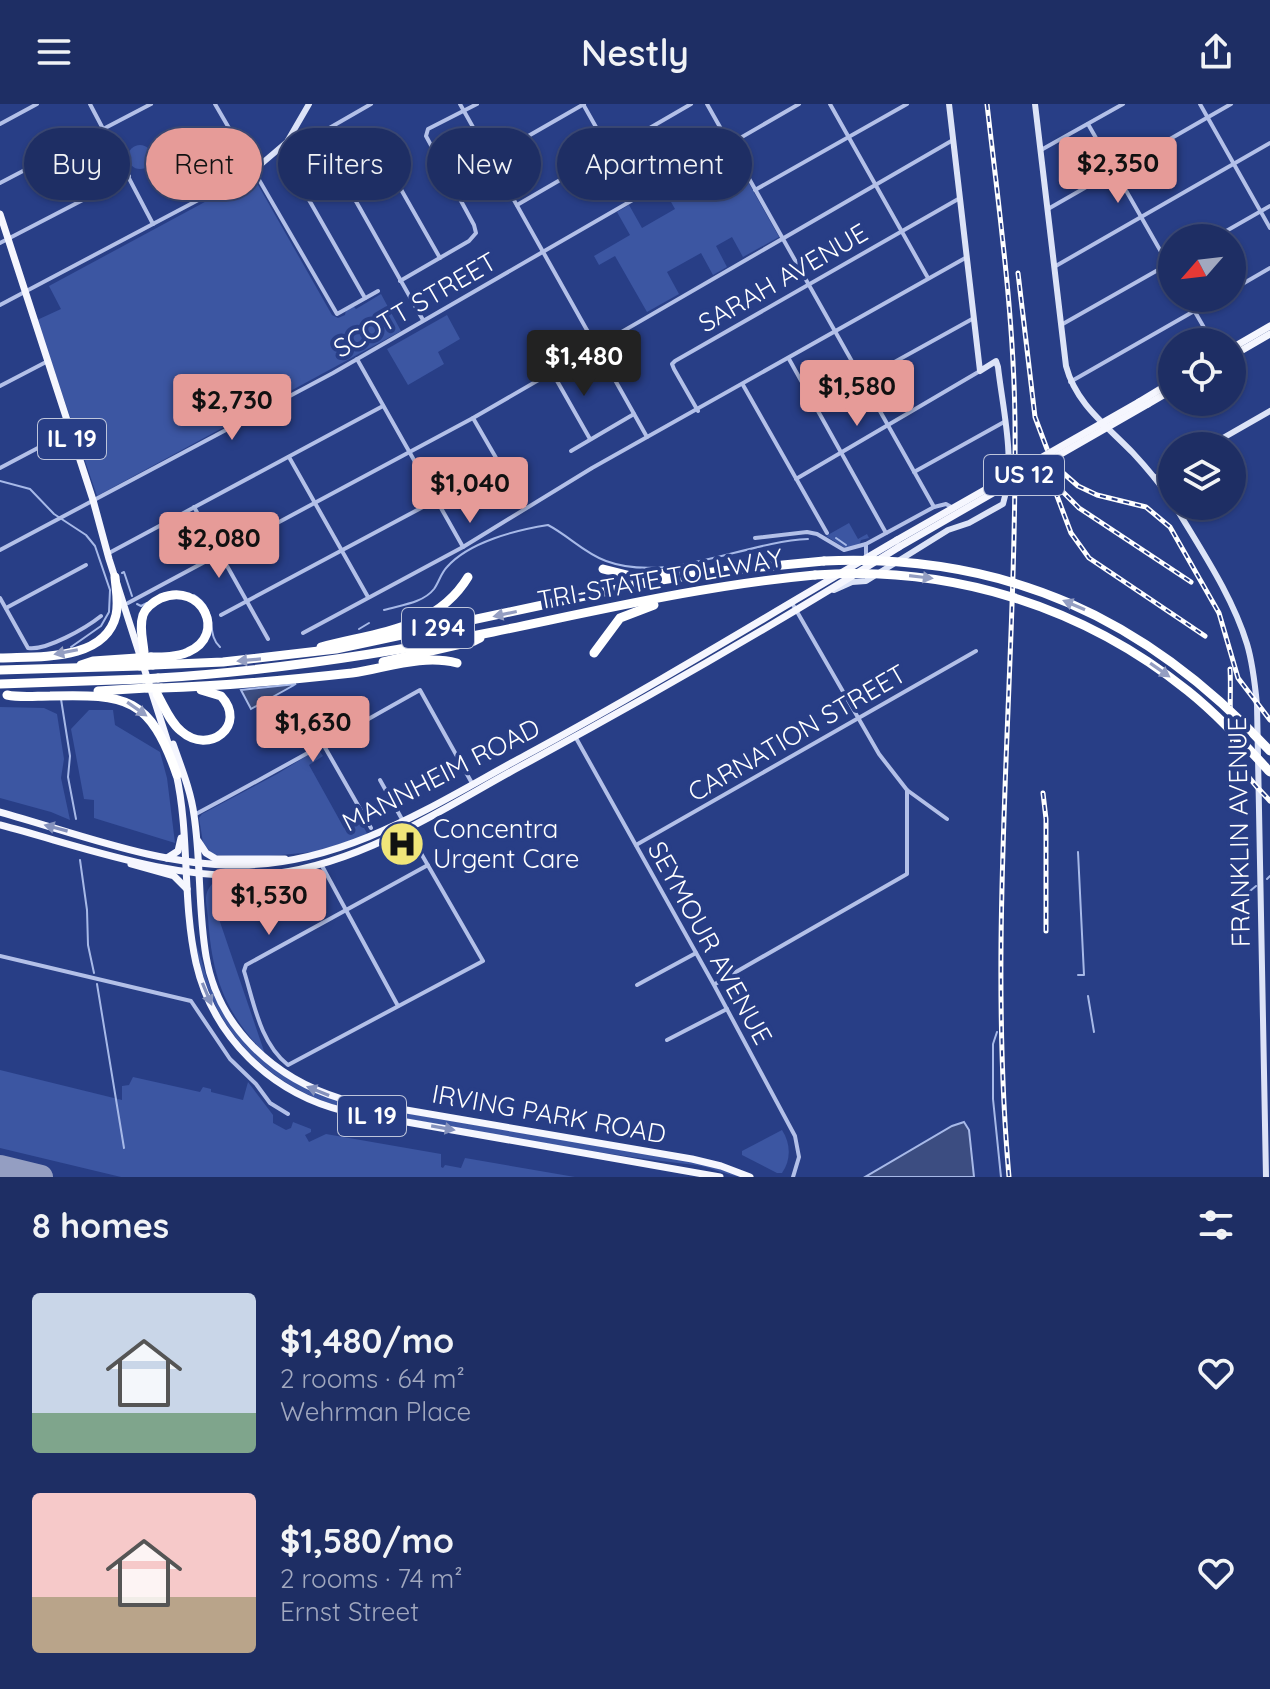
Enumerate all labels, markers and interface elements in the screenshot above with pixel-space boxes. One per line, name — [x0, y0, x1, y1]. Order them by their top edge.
icon: menu — [32, 30, 76, 74]
text: Nestly — [581, 30, 689, 75]
icon: share — [1194, 30, 1238, 74]
chip: Buy — [24, 128, 130, 200]
chip: Rent — [146, 128, 262, 200]
chip: Filters — [278, 128, 411, 200]
chip: New — [427, 128, 541, 200]
chip: Apartment — [557, 128, 752, 200]
pin: $2,350 — [1053, 137, 1183, 205]
text: $2,350 — [1077, 146, 1159, 179]
street label: SARAH AVENUE — [692, 216, 873, 339]
north arrow — [1158, 224, 1246, 312]
map controls — [1158, 224, 1246, 520]
street label: SCOTT STREET — [327, 244, 502, 365]
button: locate — [1158, 328, 1246, 416]
pin: $1,480 — [519, 330, 649, 398]
text: $1,480 — [545, 339, 623, 372]
pin: $1,580 — [792, 360, 922, 428]
text: $1,580 — [818, 369, 896, 402]
pin: $2,730 — [167, 374, 297, 442]
text: $2,730 — [191, 383, 273, 416]
road number: IL 19 — [38, 419, 106, 459]
button: layers — [1158, 432, 1246, 520]
road number: US 12 — [984, 455, 1064, 495]
pin: $1,040 — [405, 457, 535, 525]
text: $1,040 — [430, 466, 510, 499]
pin: $2,080 — [154, 512, 284, 580]
text: $2,080 — [177, 521, 261, 554]
street label: TRI-STATE TOLLWAY — [535, 541, 786, 616]
one-way arrow — [909, 571, 934, 584]
one-way arrow — [1062, 598, 1086, 612]
road number: I 294 — [402, 608, 474, 648]
one-way arrow — [492, 608, 517, 621]
one-way arrow — [53, 647, 78, 659]
one-way arrow — [236, 653, 261, 666]
street label: CARNATION STREET — [682, 657, 912, 809]
one-way arrow — [1150, 662, 1171, 678]
pin: $1,630 — [248, 696, 378, 764]
one-way arrow — [126, 701, 148, 717]
text: $1,630 — [274, 705, 352, 738]
street label: MANNHEIM ROAD — [337, 711, 545, 839]
street label: FRANKLIN AVENUE — [1220, 716, 1257, 948]
place label: Concentra Urgent Care — [433, 812, 579, 875]
hospital icon: Concentra Urgent Care — [378, 820, 426, 868]
one-way arrow — [43, 821, 67, 834]
street label: SEYMOUR AVENUE — [641, 835, 780, 1050]
pin: $1,530 — [204, 869, 334, 937]
text: $1,530 — [230, 878, 308, 911]
one-way arrow — [200, 982, 213, 1006]
street label: IRVING PARK ROAD — [429, 1077, 669, 1150]
one-way arrow — [306, 1084, 330, 1097]
road number: IL 19 — [338, 1096, 406, 1136]
one-way arrow — [431, 1122, 456, 1135]
icon: filters — [1194, 1203, 1238, 1247]
text: 8 homes — [32, 1204, 169, 1247]
text: $1,480/mo — [280, 1319, 454, 1362]
icon: home — [96, 1325, 192, 1421]
icon: heart — [1194, 1351, 1238, 1395]
text: 2 rooms · 64 m² — [280, 1362, 465, 1395]
text: Wehrman Place — [280, 1395, 471, 1428]
text: $1,580/mo — [280, 1519, 454, 1562]
icon: home — [96, 1525, 192, 1621]
icon: heart — [1194, 1551, 1238, 1595]
text: 2 rooms · 74 m² — [280, 1562, 463, 1595]
text: Ernst Street — [280, 1595, 419, 1628]

